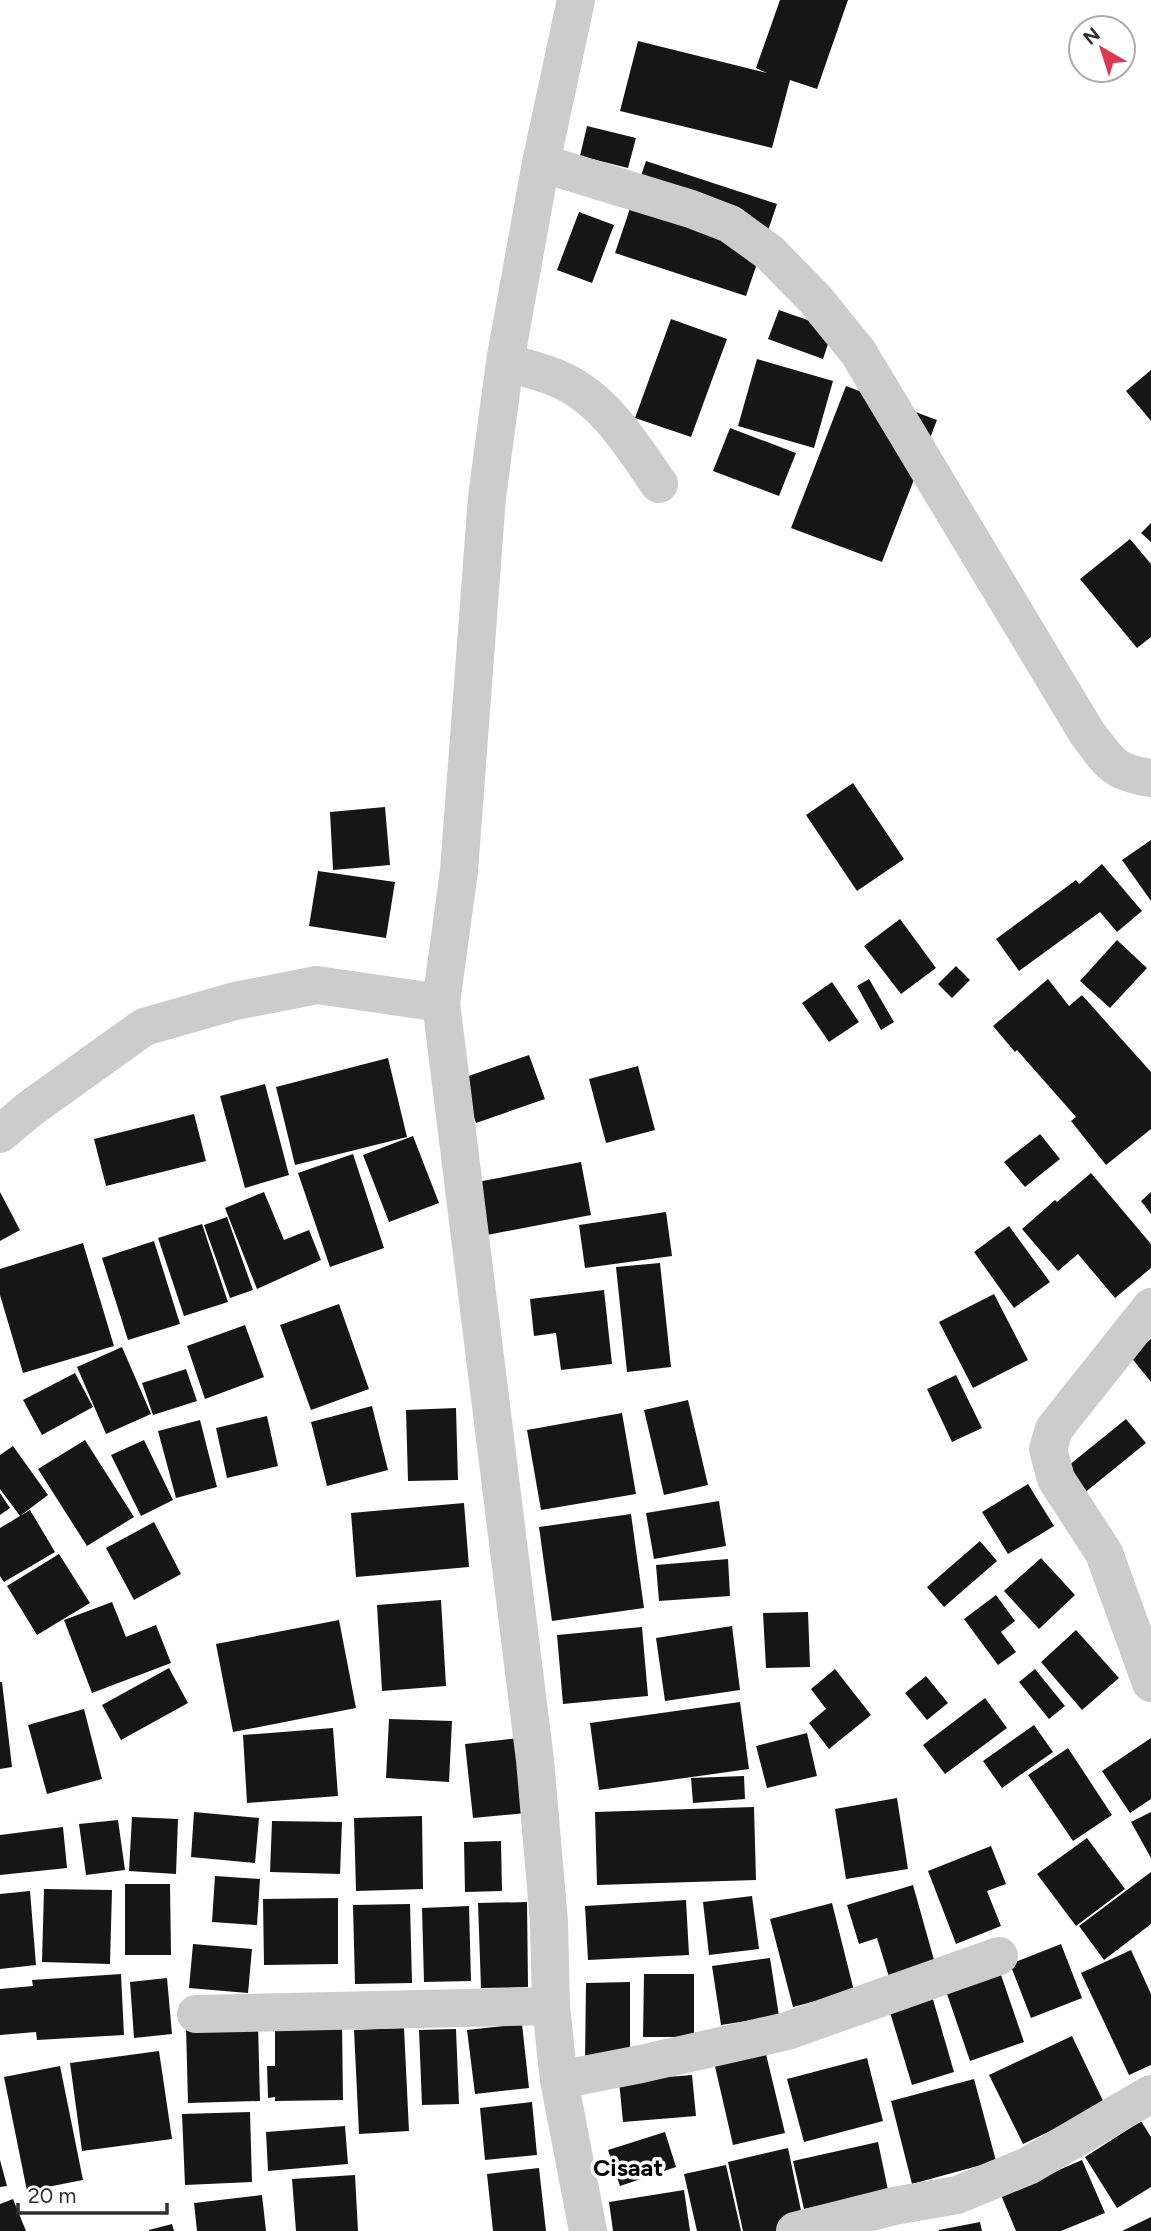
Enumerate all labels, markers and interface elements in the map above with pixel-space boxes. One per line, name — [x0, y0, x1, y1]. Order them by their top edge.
north arrow — [1067, 14, 1137, 84]
text: N — [1079, 23, 1105, 50]
district label: Cisaat — [593, 2153, 663, 2182]
scale bar — [18, 2172, 166, 2216]
text: 20 m — [28, 2183, 76, 2208]

